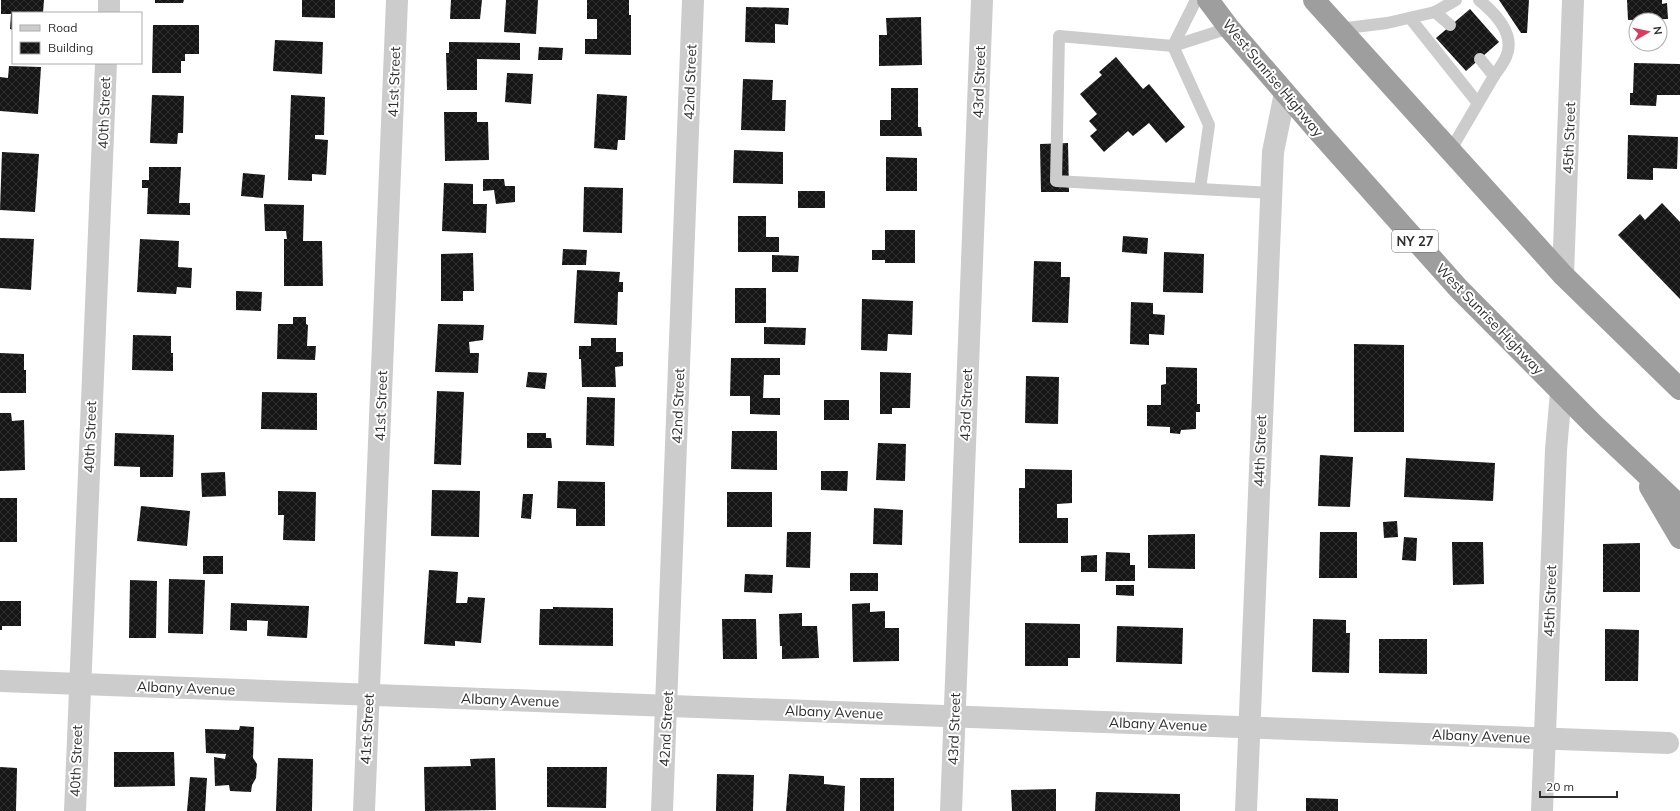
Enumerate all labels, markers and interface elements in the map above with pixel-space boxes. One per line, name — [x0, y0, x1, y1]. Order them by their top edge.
legend — [12, 12, 142, 64]
north arrow — [1628, 12, 1668, 52]
street label: West Sunrise Highway — [1219, 16, 1328, 141]
text: Road — [48, 20, 77, 35]
text: N — [1650, 25, 1665, 36]
text: Building — [48, 40, 93, 55]
street label: 42nd Street — [680, 44, 700, 120]
street label: 43rd Street — [969, 45, 989, 119]
street label: 41st Street — [384, 46, 404, 118]
street label: 40th Street — [94, 76, 114, 149]
street label: 45th Street — [1559, 101, 1579, 174]
road number: NY 27 — [1392, 230, 1438, 252]
street label: West Sunrise Highway — [1432, 260, 1548, 379]
street label: 42nd Street — [668, 368, 688, 444]
street label: 43rd Street — [956, 368, 976, 442]
street label: 41st Street — [371, 370, 391, 442]
street label: 40th Street — [80, 400, 100, 473]
street label: 44th Street — [1250, 414, 1270, 487]
street label: 45th Street — [1540, 564, 1560, 637]
street label: Albany Avenue — [137, 677, 235, 699]
street label: Albany Avenue — [461, 689, 559, 711]
street label: 42nd Street — [655, 691, 677, 767]
street label: 43rd Street — [944, 692, 964, 766]
street label: 41st Street — [356, 693, 378, 765]
street label: Albany Avenue — [785, 701, 883, 723]
street label: Albany Avenue — [1109, 713, 1207, 735]
street label: 40th Street — [66, 724, 86, 797]
street label: Albany Avenue — [1432, 725, 1530, 747]
scale bar — [1540, 773, 1617, 799]
text: 20 m — [1546, 779, 1574, 794]

